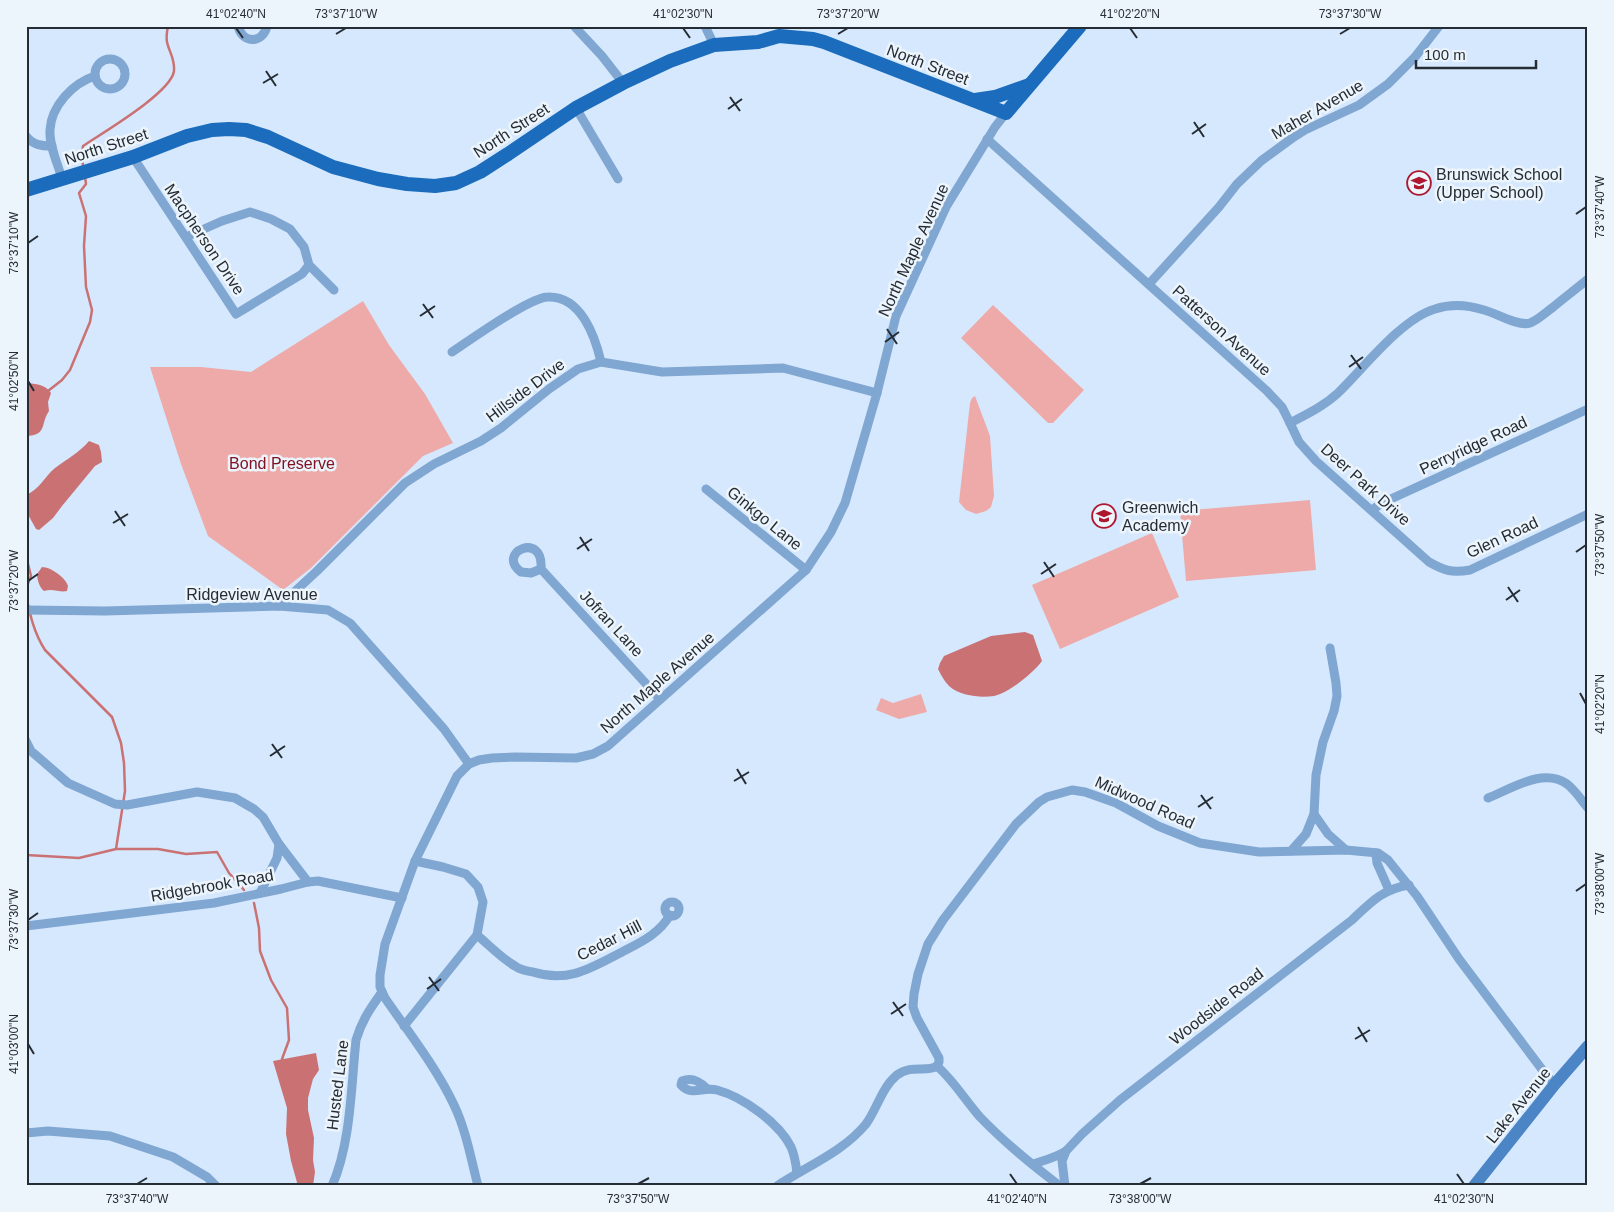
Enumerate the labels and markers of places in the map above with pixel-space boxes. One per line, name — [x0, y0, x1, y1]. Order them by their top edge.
place label: Brunswick School (Upper School) — [1436, 166, 1562, 201]
school or university icon: Brunswick School (Upper School) — [1406, 170, 1432, 196]
place label: Greenwich Academy — [1122, 499, 1198, 534]
school or university icon: Greenwich Academy — [1091, 503, 1117, 529]

